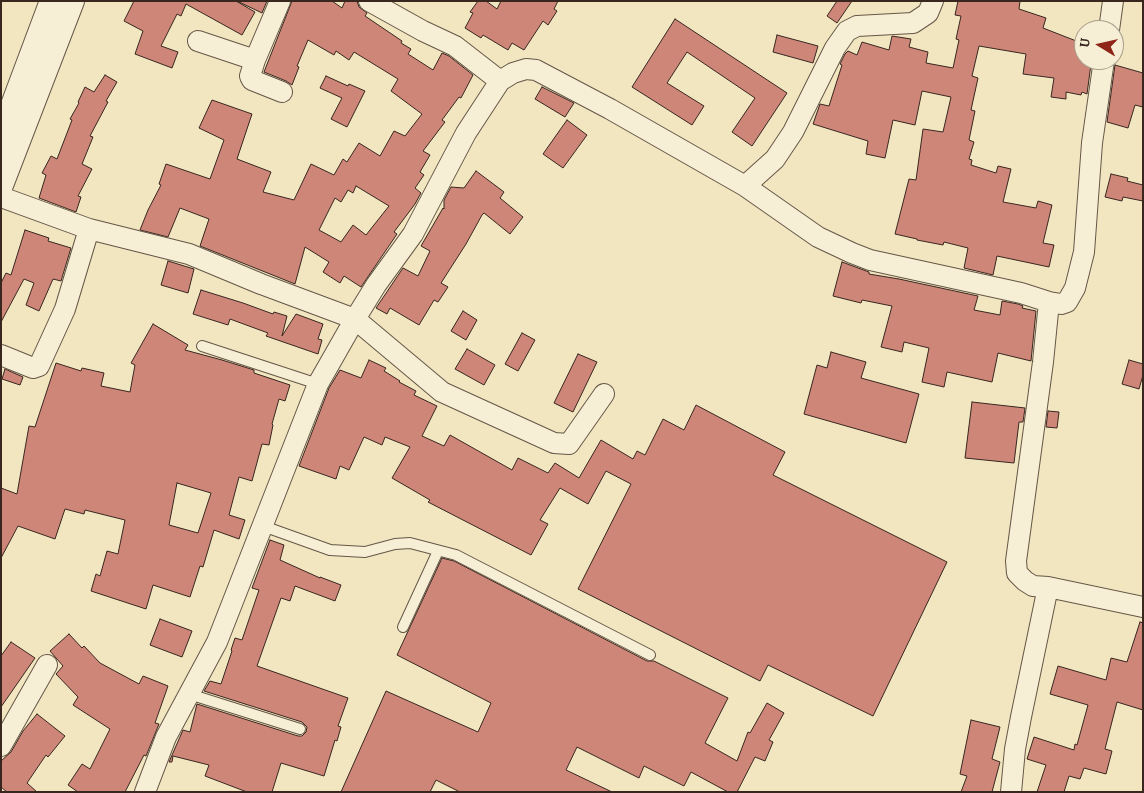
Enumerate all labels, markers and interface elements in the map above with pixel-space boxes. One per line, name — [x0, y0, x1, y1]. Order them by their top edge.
north arrow — [1074, 20, 1124, 70]
text: U — [1075, 37, 1095, 49]

